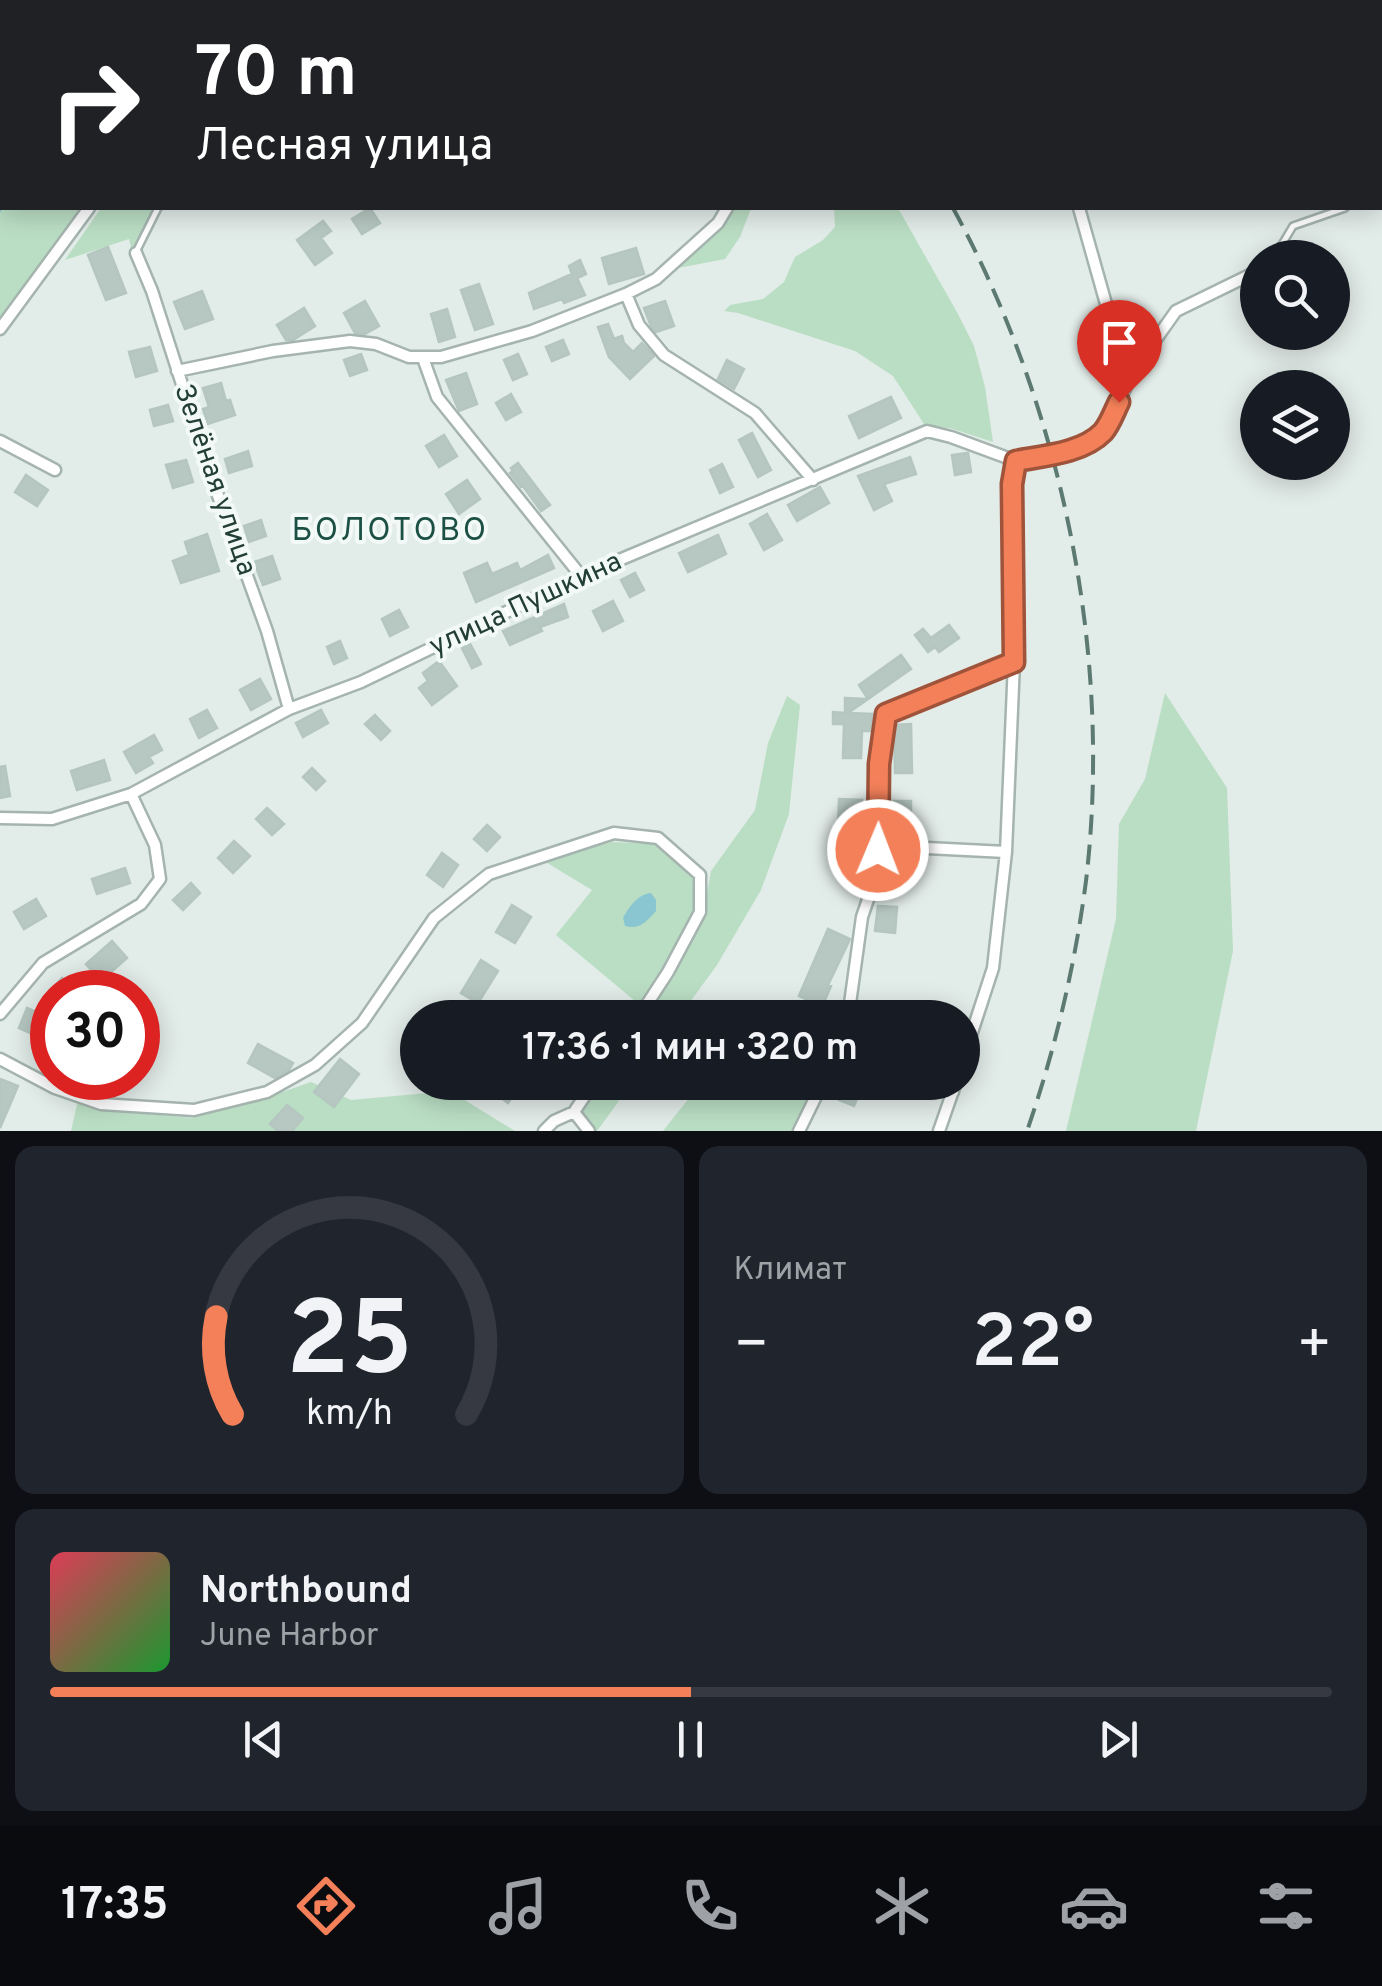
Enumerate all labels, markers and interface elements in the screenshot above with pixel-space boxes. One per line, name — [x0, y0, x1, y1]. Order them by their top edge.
text: 70 m — [195, 32, 358, 121]
icon: right — [30, 40, 160, 170]
text: Лесная улица — [195, 119, 493, 176]
map controls — [1240, 240, 1350, 480]
button: search — [1240, 240, 1350, 350]
pin — [1077, 300, 1162, 403]
icon: arrive — [1092, 315, 1147, 370]
button: layers — [1240, 370, 1350, 480]
street label: Зелёная улица — [164, 380, 264, 580]
district label: БОЛОТОВО — [291, 512, 489, 552]
street label: улица Пушкина — [424, 545, 628, 665]
position arrow — [826, 798, 930, 902]
speed limit sign: 30 — [30, 970, 160, 1100]
text: 17:36 · 1 мин · 320 m — [522, 1025, 858, 1074]
text: Климат — [734, 1251, 847, 1291]
text: 25 — [286, 1280, 413, 1412]
text: 22° — [971, 1299, 1094, 1394]
text: − — [734, 1312, 769, 1382]
text: + — [1297, 1312, 1332, 1382]
text: km/h — [306, 1392, 393, 1438]
text: Northbound — [200, 1568, 412, 1617]
text: June Harbor — [200, 1617, 379, 1657]
icon: previous — [236, 1712, 291, 1767]
icon: pause — [663, 1712, 718, 1767]
icon: next — [1091, 1712, 1146, 1767]
icon: directions — [291, 1871, 361, 1941]
icon: music — [483, 1871, 553, 1941]
icon: phone — [675, 1871, 745, 1941]
icon: climate — [867, 1871, 937, 1941]
icon: car — [1059, 1871, 1129, 1941]
icon: filters — [1251, 1871, 1321, 1941]
text: 17:35 — [61, 1878, 169, 1935]

